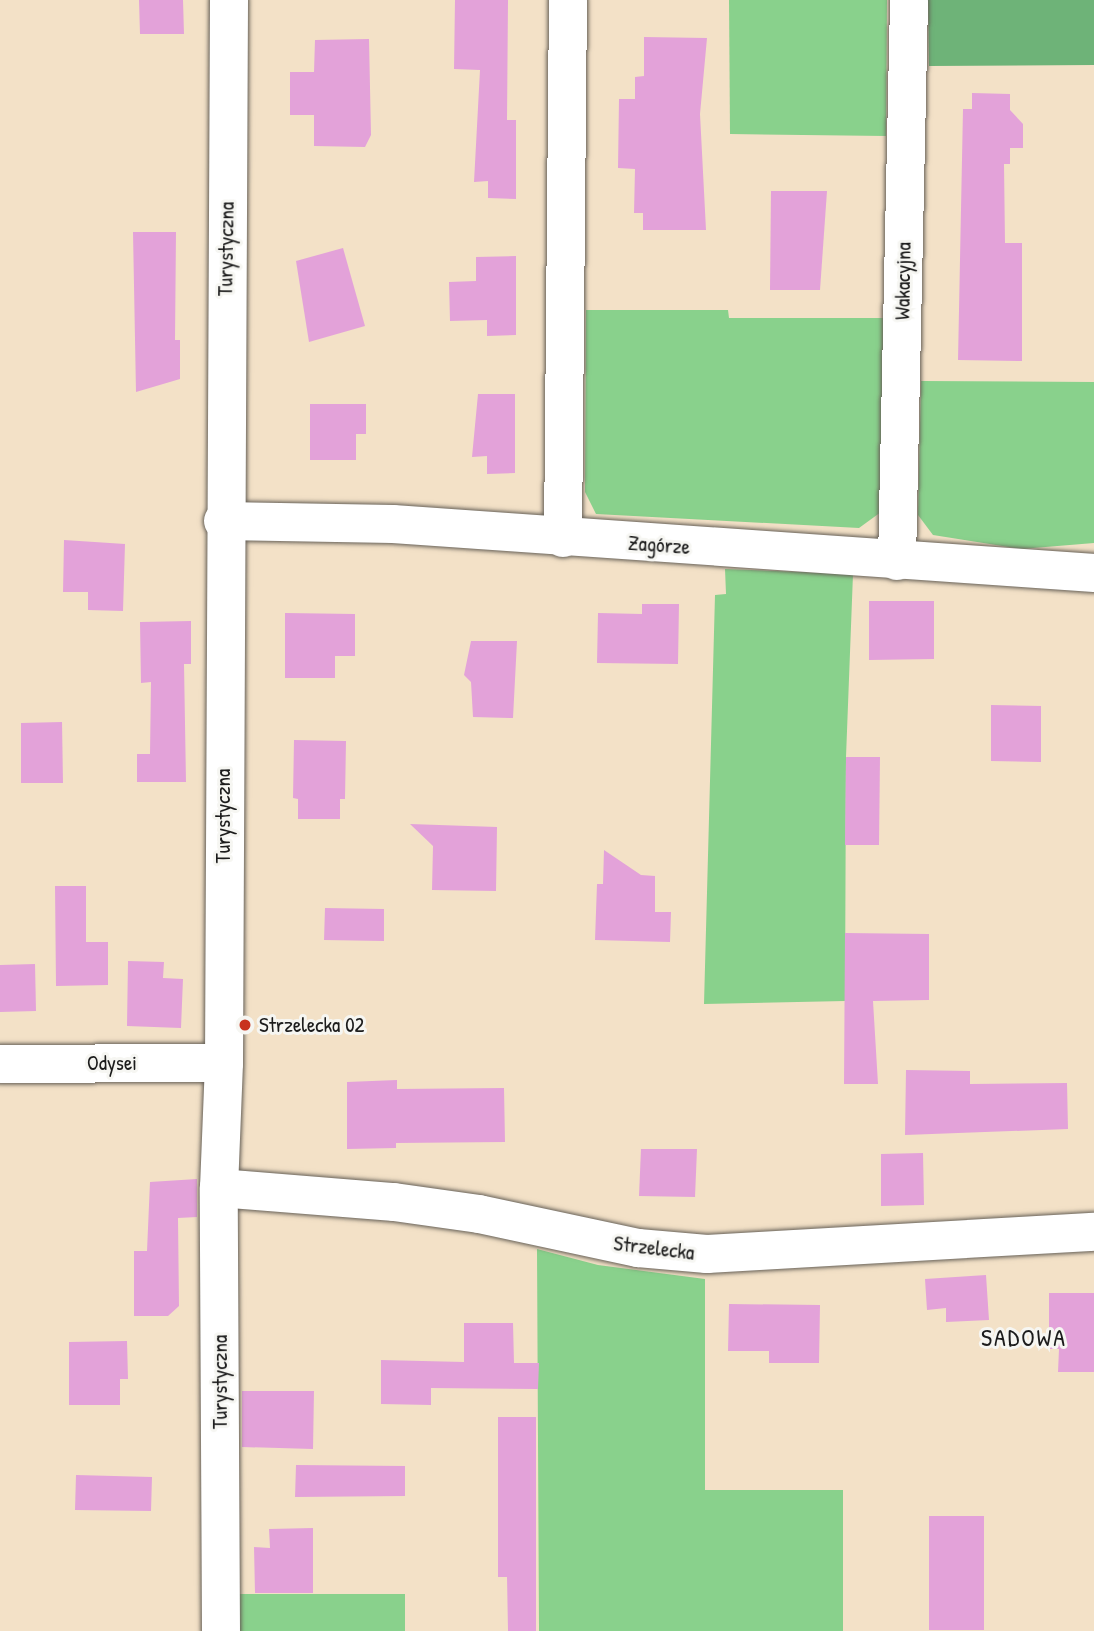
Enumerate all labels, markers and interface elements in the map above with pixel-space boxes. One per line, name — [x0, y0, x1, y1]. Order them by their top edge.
street label: Turystyczna — [213, 202, 239, 296]
street label: Wakacyjna — [890, 242, 916, 320]
street label: Zagórze — [627, 530, 691, 560]
street label: Turystyczna — [210, 769, 236, 863]
place label: Strzelecka 02 — [259, 1012, 364, 1038]
marker: Strzelecka 02 — [237, 1017, 253, 1033]
street label: Odysei — [87, 1050, 137, 1076]
street label: Strzelecka — [612, 1231, 696, 1265]
district label: SADOWA — [982, 1324, 1066, 1352]
street label: Turystyczna — [207, 1335, 233, 1429]

